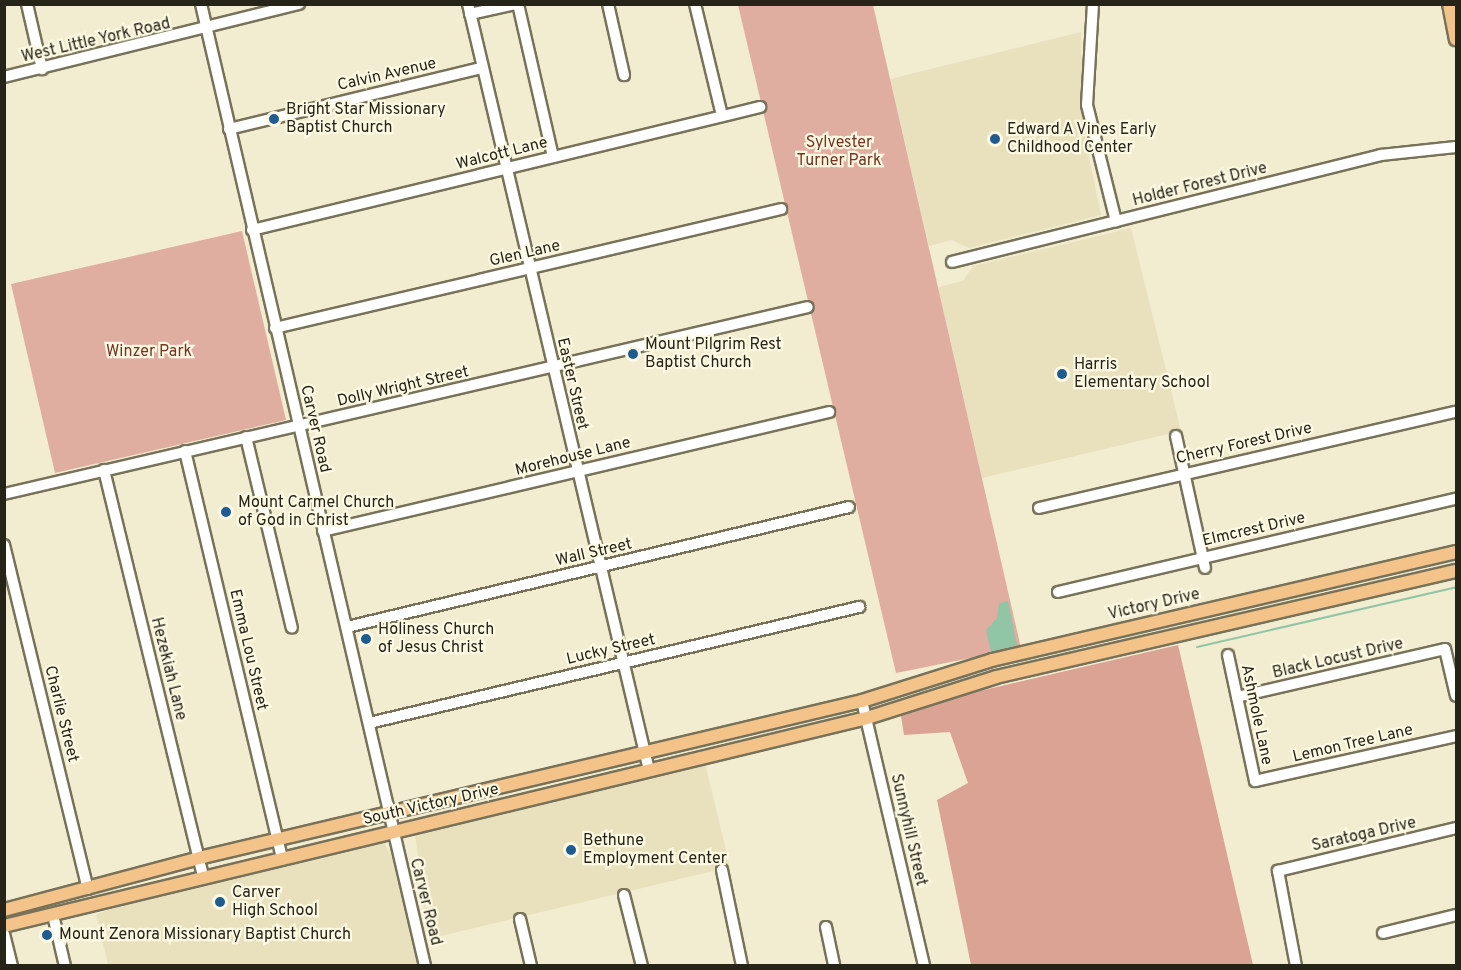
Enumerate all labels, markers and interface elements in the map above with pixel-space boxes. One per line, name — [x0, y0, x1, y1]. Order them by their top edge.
street label: West Little York Road — [19, 14, 173, 68]
street label: Calvin Avenue — [335, 54, 439, 96]
place label: Bright Star Missionary Baptist Church — [286, 100, 446, 138]
marker: Bright Star Missionary Baptist Church — [267, 112, 281, 126]
place label: Edward A Vines Early Childhood Center — [1007, 120, 1159, 158]
marker: Edward A Vines Early Childhood Center — [988, 132, 1002, 146]
street label: Walcott Lane — [454, 133, 550, 175]
park label: Sylvester Turner Park — [797, 133, 881, 171]
street label: Holder Forest Drive — [1131, 159, 1269, 211]
street label: Glen Lane — [488, 237, 562, 271]
place label: Mount Pilgrim Rest Baptist Church — [645, 335, 782, 373]
street label: Easter Street — [552, 336, 592, 432]
park label: Winzer Park — [106, 342, 192, 362]
marker: Mount Pilgrim Rest Baptist Church — [626, 347, 640, 361]
place label: Harris Elementary School — [1074, 355, 1210, 393]
street label: Dolly Wright Street — [335, 362, 471, 412]
marker: Harris Elementary School — [1055, 367, 1069, 381]
street label: Carver Road — [296, 383, 334, 475]
street label: Cherry Forest Drive — [1174, 419, 1314, 469]
street label: Morehouse Lane — [513, 433, 633, 481]
place label: Mount Carmel Church of God in Christ — [238, 493, 394, 531]
marker: Mount Carmel Church of God in Christ — [219, 505, 233, 519]
street label: Elmcrest Drive — [1201, 509, 1307, 551]
street label: Wall Street — [554, 535, 634, 571]
street label: Victory Drive — [1106, 585, 1202, 625]
street label: Emma Lou Street — [225, 588, 271, 712]
street label: Hezekiah Lane — [146, 616, 190, 722]
place label: Holiness Church of Jesus Christ — [378, 620, 494, 658]
street label: Lucky Street — [565, 630, 657, 670]
marker: Holiness Church of Jesus Christ — [359, 632, 373, 646]
street label: Black Locust Drive — [1271, 635, 1405, 683]
street label: Ashmole Lane — [1236, 663, 1276, 767]
street label: Charlie Street — [40, 664, 82, 764]
street label: Lemon Tree Lane — [1291, 721, 1415, 767]
street label: Sunnyhill Street — [886, 772, 930, 888]
street label: South Victory Drive — [361, 780, 501, 830]
street label: Saratoga Drive — [1310, 814, 1418, 856]
place label: Bethune Employment Center — [583, 831, 727, 869]
marker: Bethune Employment Center — [564, 843, 578, 857]
street label: Carver Road — [405, 856, 445, 948]
place label: Carver High School — [232, 883, 318, 921]
marker: Carver High School — [213, 895, 227, 909]
place label: Mount Zenora Missionary Baptist Church — [59, 925, 351, 945]
marker: Mount Zenora Missionary Baptist Church — [40, 928, 54, 942]

